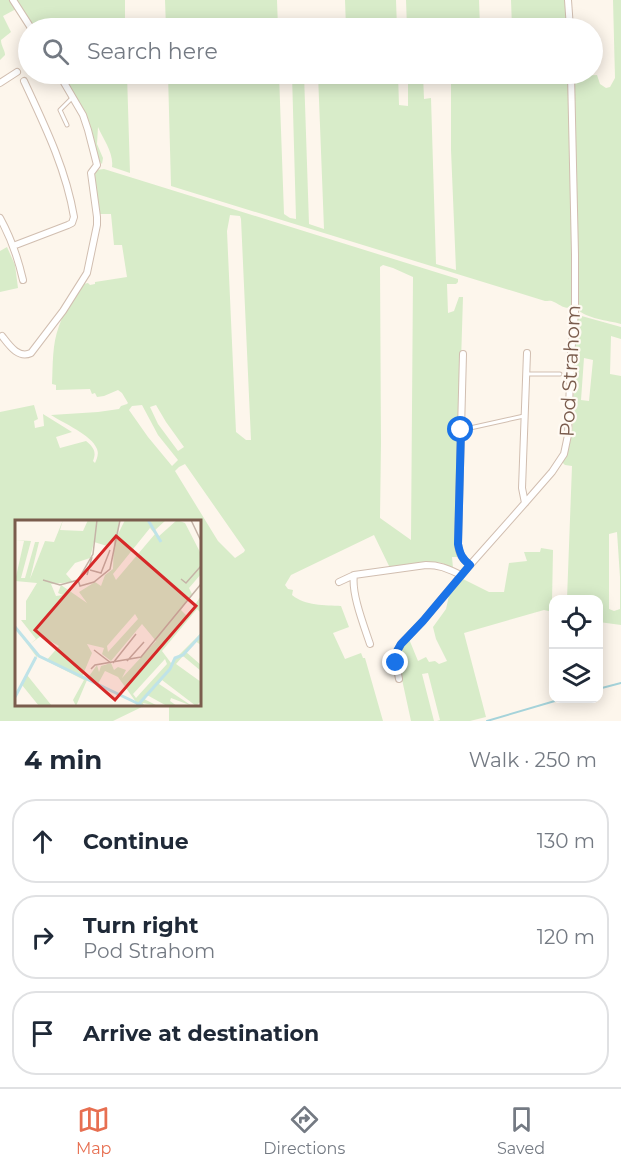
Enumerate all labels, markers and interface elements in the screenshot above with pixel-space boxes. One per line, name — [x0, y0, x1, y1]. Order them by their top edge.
search box — [18, 18, 603, 84]
icon: search — [39, 35, 72, 68]
text: Search here — [87, 38, 218, 65]
street label: Pod Strahom — [555, 304, 585, 438]
route start — [447, 416, 473, 442]
inset map — [15, 520, 201, 706]
map controls — [549, 595, 603, 703]
button: locate — [549, 595, 603, 649]
route end — [382, 649, 408, 675]
button: layers — [549, 649, 603, 703]
text: 4 min — [24, 744, 102, 776]
text: Walk · 250 m — [469, 748, 597, 772]
icon: ahead — [26, 825, 59, 858]
text: Continue — [83, 828, 189, 855]
text: 130 m — [537, 829, 595, 853]
text: Turn right — [83, 912, 198, 939]
icon: right — [26, 921, 59, 954]
text: 120 m — [537, 925, 595, 949]
text: Pod Strahom — [83, 939, 215, 963]
icon: arrive — [26, 1017, 59, 1050]
text: Arrive at destination — [83, 1020, 319, 1047]
tab: Map — [76, 1103, 111, 1158]
tab: Directions — [263, 1103, 345, 1158]
tab: Saved — [497, 1103, 545, 1158]

